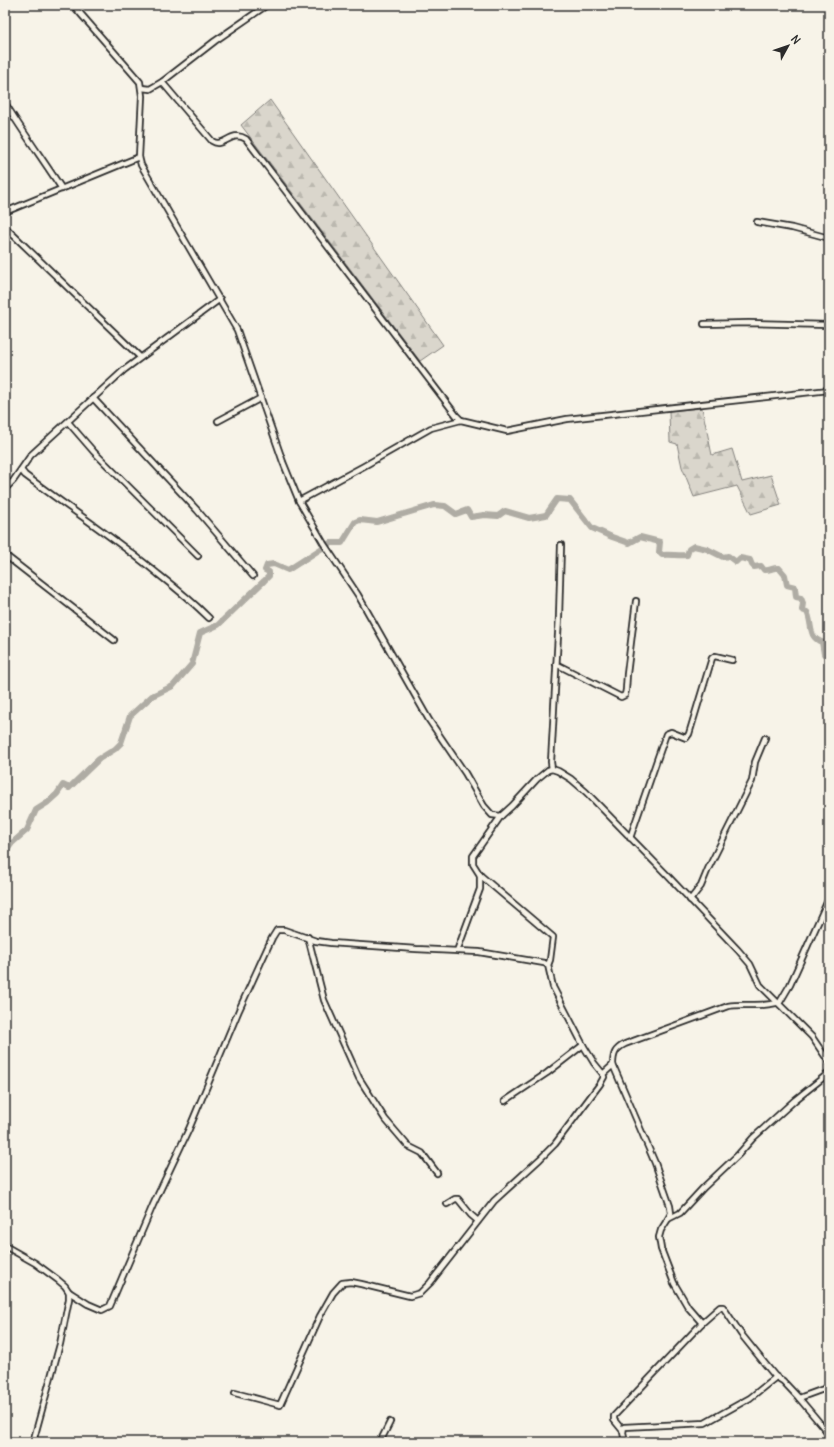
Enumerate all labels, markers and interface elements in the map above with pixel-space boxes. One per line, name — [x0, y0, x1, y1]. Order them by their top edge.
north arrow — [768, 26, 808, 66]
text: N — [788, 32, 803, 47]

